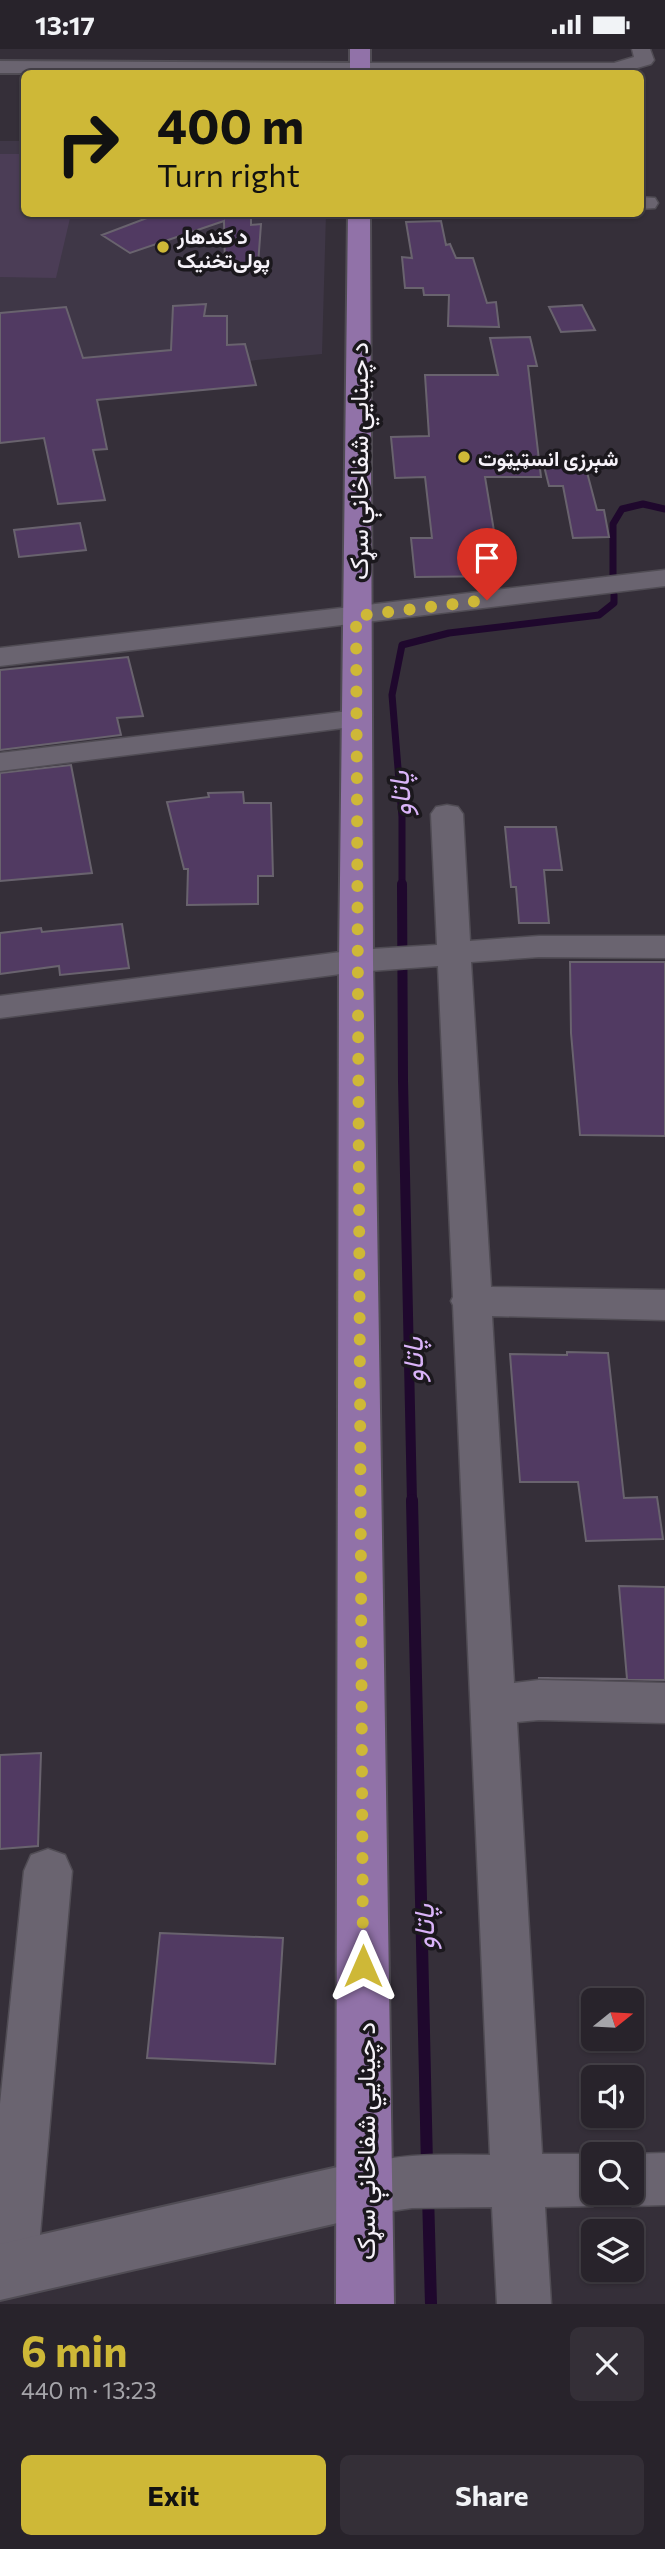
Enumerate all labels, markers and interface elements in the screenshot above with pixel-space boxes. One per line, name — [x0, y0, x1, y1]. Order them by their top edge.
text: 13:17 — [35, 9, 95, 40]
text: 400 m — [157, 94, 304, 154]
icon: right — [42, 98, 133, 189]
text: Turn right — [157, 154, 300, 194]
place label: د کندهار پولی‌تخنیک — [176, 223, 270, 275]
marker: د کندهار پولی‌تخنیک — [155, 239, 171, 255]
street label: د چينايي شفاخانې سړک — [342, 342, 383, 580]
place label: شېرزی انسټيټوت — [478, 445, 618, 474]
marker: شېرزی انسټيټوت — [456, 449, 472, 465]
pin — [457, 528, 517, 600]
icon: arrive — [468, 539, 506, 577]
water label: پاتاو — [380, 769, 421, 818]
water label: پاتاو — [395, 1336, 432, 1383]
water label: پاتاو — [406, 1903, 443, 1950]
position arrow — [326, 1929, 400, 2003]
north arrow — [581, 1988, 644, 2051]
map controls — [581, 1988, 644, 2282]
street label: د چينايي شفاخانې سړک — [349, 2022, 390, 2260]
button: sound — [581, 2065, 644, 2128]
button: search — [581, 2142, 644, 2205]
button: layers — [581, 2219, 644, 2282]
text: 6 min — [21, 2324, 128, 2376]
button: close — [570, 2327, 644, 2401]
text: 440 m · 13:23 — [21, 2376, 157, 2404]
button: Exit — [21, 2455, 326, 2535]
button: Share — [340, 2455, 644, 2535]

